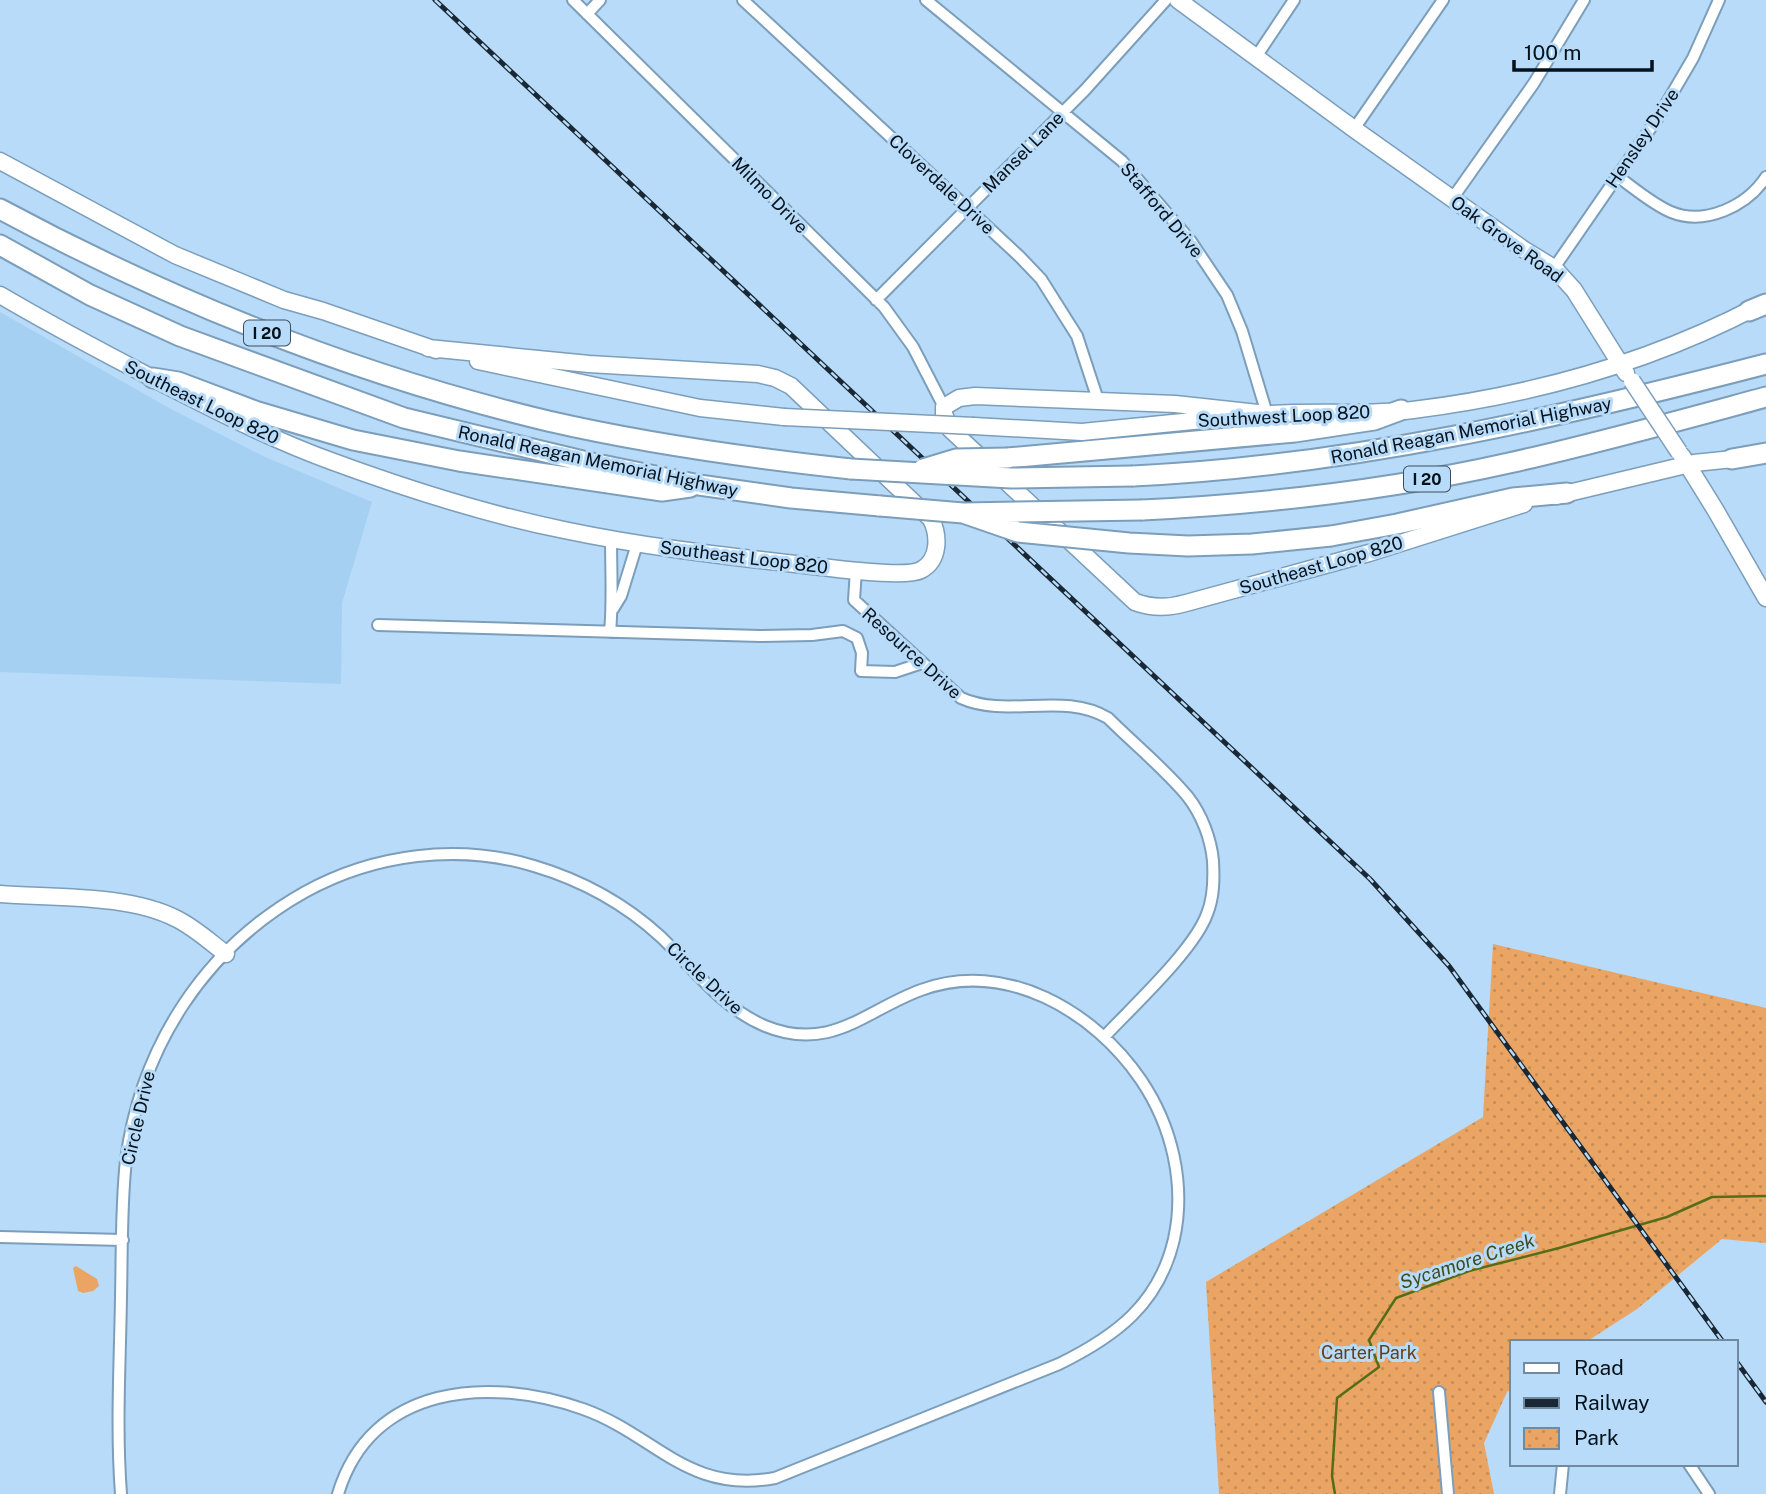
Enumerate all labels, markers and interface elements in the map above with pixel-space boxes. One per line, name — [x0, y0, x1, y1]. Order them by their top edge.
scale bar — [1514, 28, 1652, 72]
text: 100 m — [1524, 40, 1581, 65]
street label: Hensley Drive — [1601, 84, 1683, 192]
street label: Mansel Lane — [978, 107, 1068, 197]
street label: Cloverdale Drive — [885, 130, 999, 238]
street label: Milmo Drive — [728, 153, 812, 237]
street label: Stafford Drive — [1116, 158, 1208, 262]
street label: Oak Grove Road — [1447, 191, 1567, 287]
road number: I 20 — [244, 320, 290, 346]
street label: Southeast Loop 820 — [121, 356, 283, 448]
street label: Ronald Reagan Memorial Highway — [1329, 392, 1614, 468]
street label: Southwest Loop 820 — [1197, 401, 1371, 431]
street label: Ronald Reagan Memorial Highway — [456, 421, 740, 501]
road number: I 20 — [1404, 466, 1450, 492]
street label: Southeast Loop 820 — [1237, 532, 1405, 598]
street label: Southeast Loop 820 — [659, 536, 829, 578]
street label: Resource Drive — [858, 603, 966, 703]
street label: Circle Drive — [663, 938, 747, 1018]
street label: Circle Drive — [117, 1069, 159, 1167]
water label: Sycamore Creek — [1397, 1229, 1538, 1293]
legend — [1510, 1340, 1738, 1466]
park label: Carter Park — [1321, 1342, 1417, 1363]
text: Road — [1574, 1355, 1624, 1380]
text: Railway — [1574, 1390, 1650, 1415]
text: Park — [1574, 1425, 1619, 1450]

